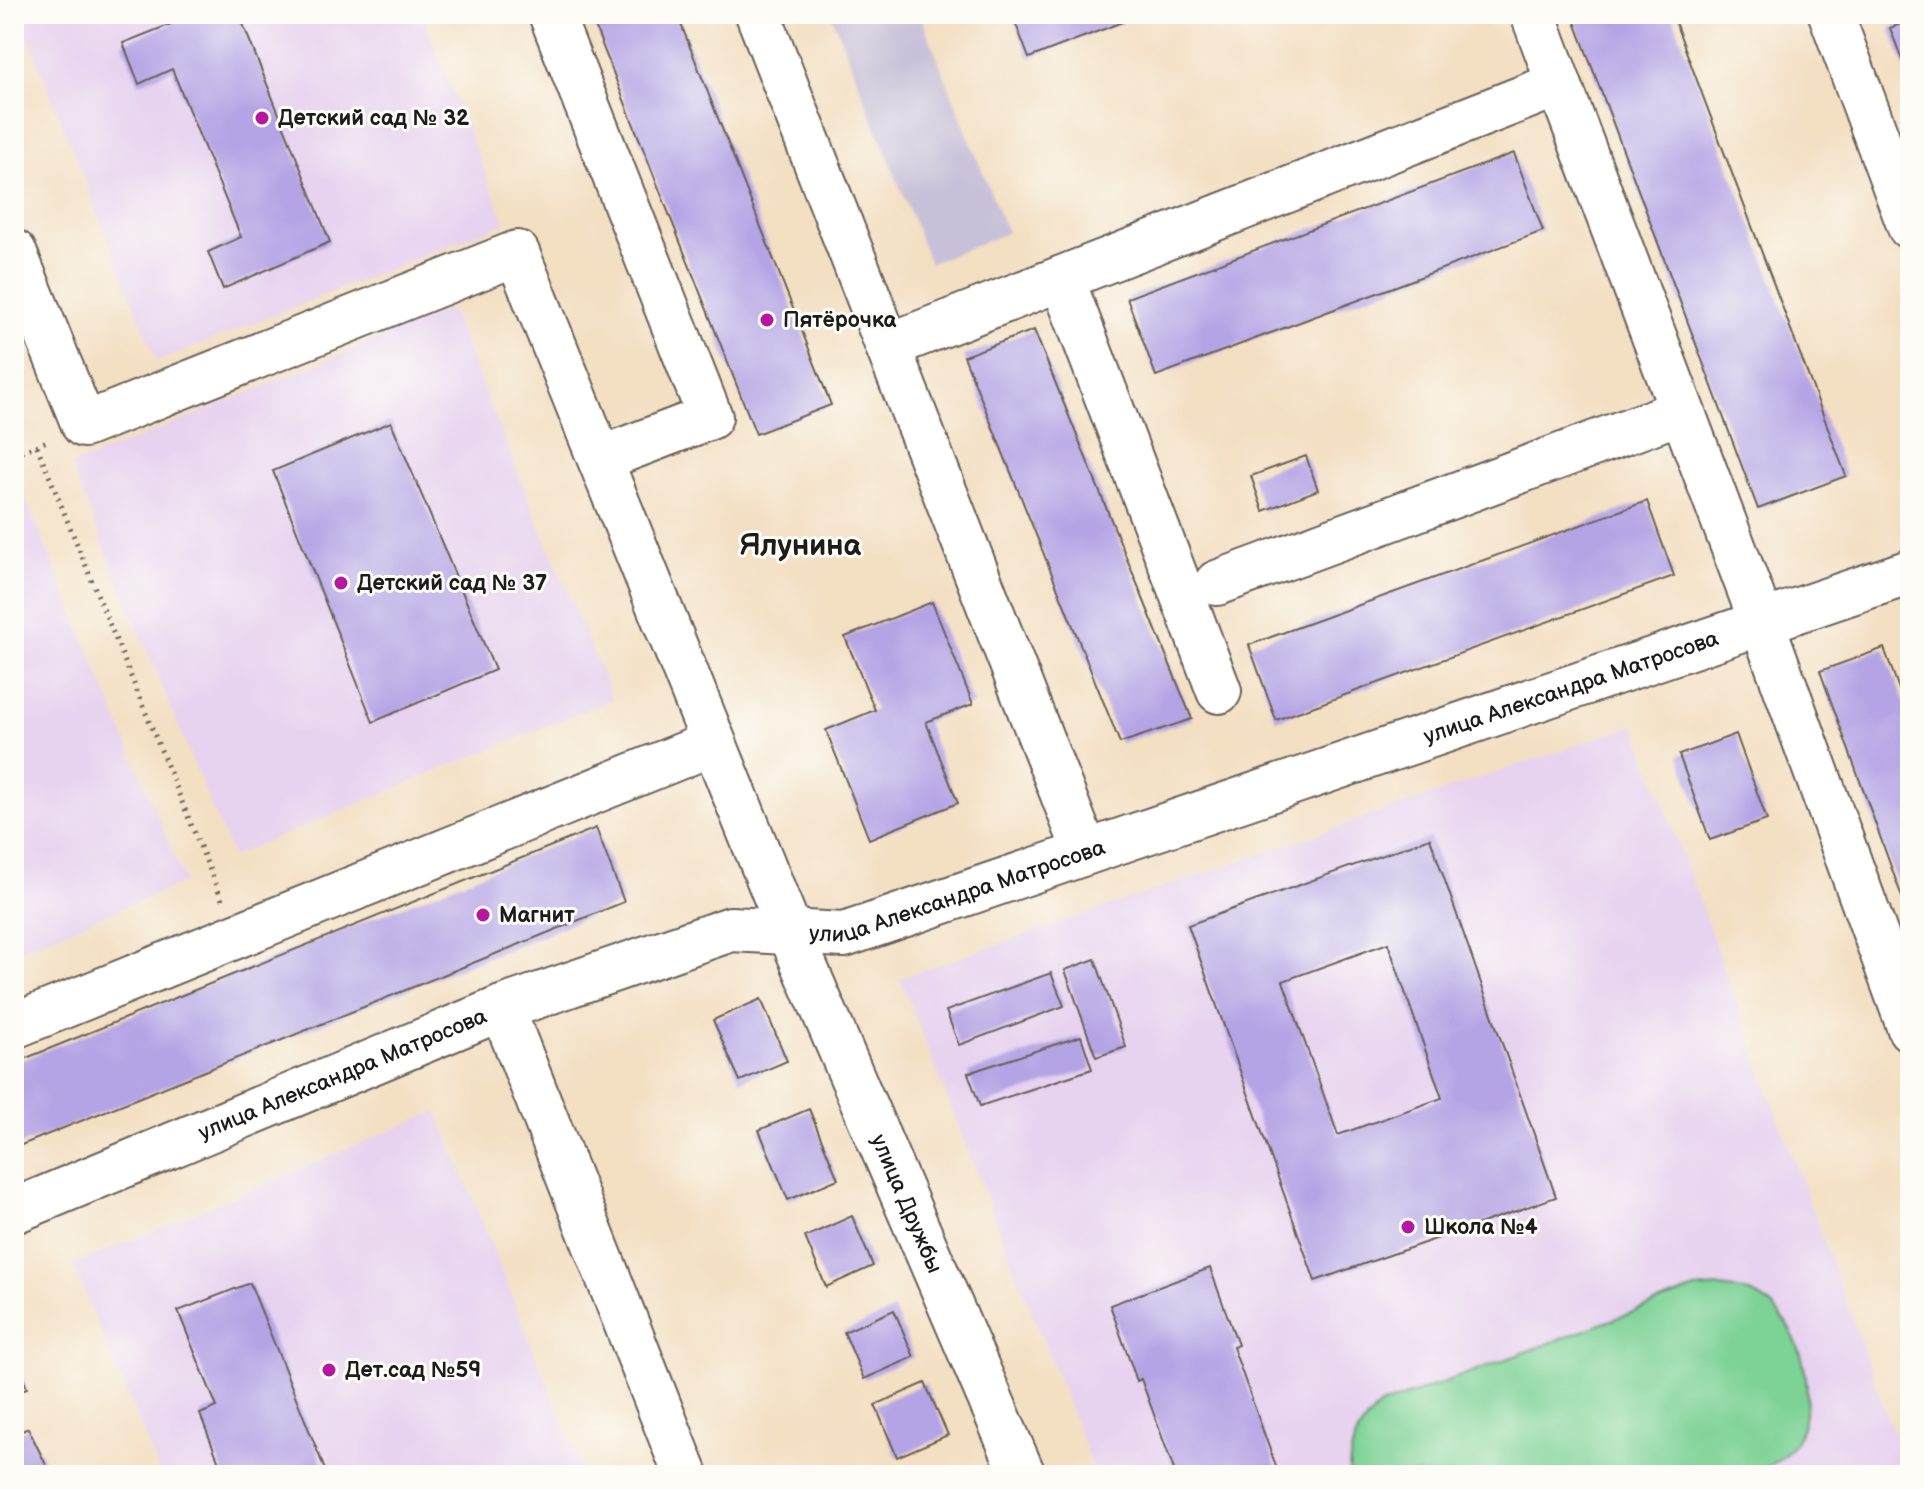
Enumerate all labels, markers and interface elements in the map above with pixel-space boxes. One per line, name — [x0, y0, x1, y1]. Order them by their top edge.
place label: Детский сад № 32 — [278, 105, 469, 132]
marker: Детский сад № 32 — [253, 109, 271, 127]
place label: Пятёрочка — [783, 307, 897, 334]
marker: Пятёрочка — [758, 311, 776, 329]
district label: Ялунина — [739, 528, 861, 564]
place label: Детский сад № 37 — [357, 570, 547, 597]
marker: Детский сад № 37 — [332, 574, 350, 592]
street label: улица Александра Матросова — [1420, 625, 1722, 750]
street label: улица Александра Матросова — [809, 834, 1109, 948]
place label: Магнит — [499, 902, 575, 929]
marker: Магнит — [474, 906, 492, 924]
street label: улица Александра Матросова — [194, 1002, 491, 1146]
street label: улица Дружбы — [865, 1130, 948, 1277]
place label: Школа №4 — [1424, 1214, 1538, 1241]
marker: Школа №4 — [1399, 1218, 1417, 1236]
place label: Дет.сад №59 — [345, 1357, 481, 1384]
marker: Дет.сад №59 — [320, 1361, 338, 1379]

